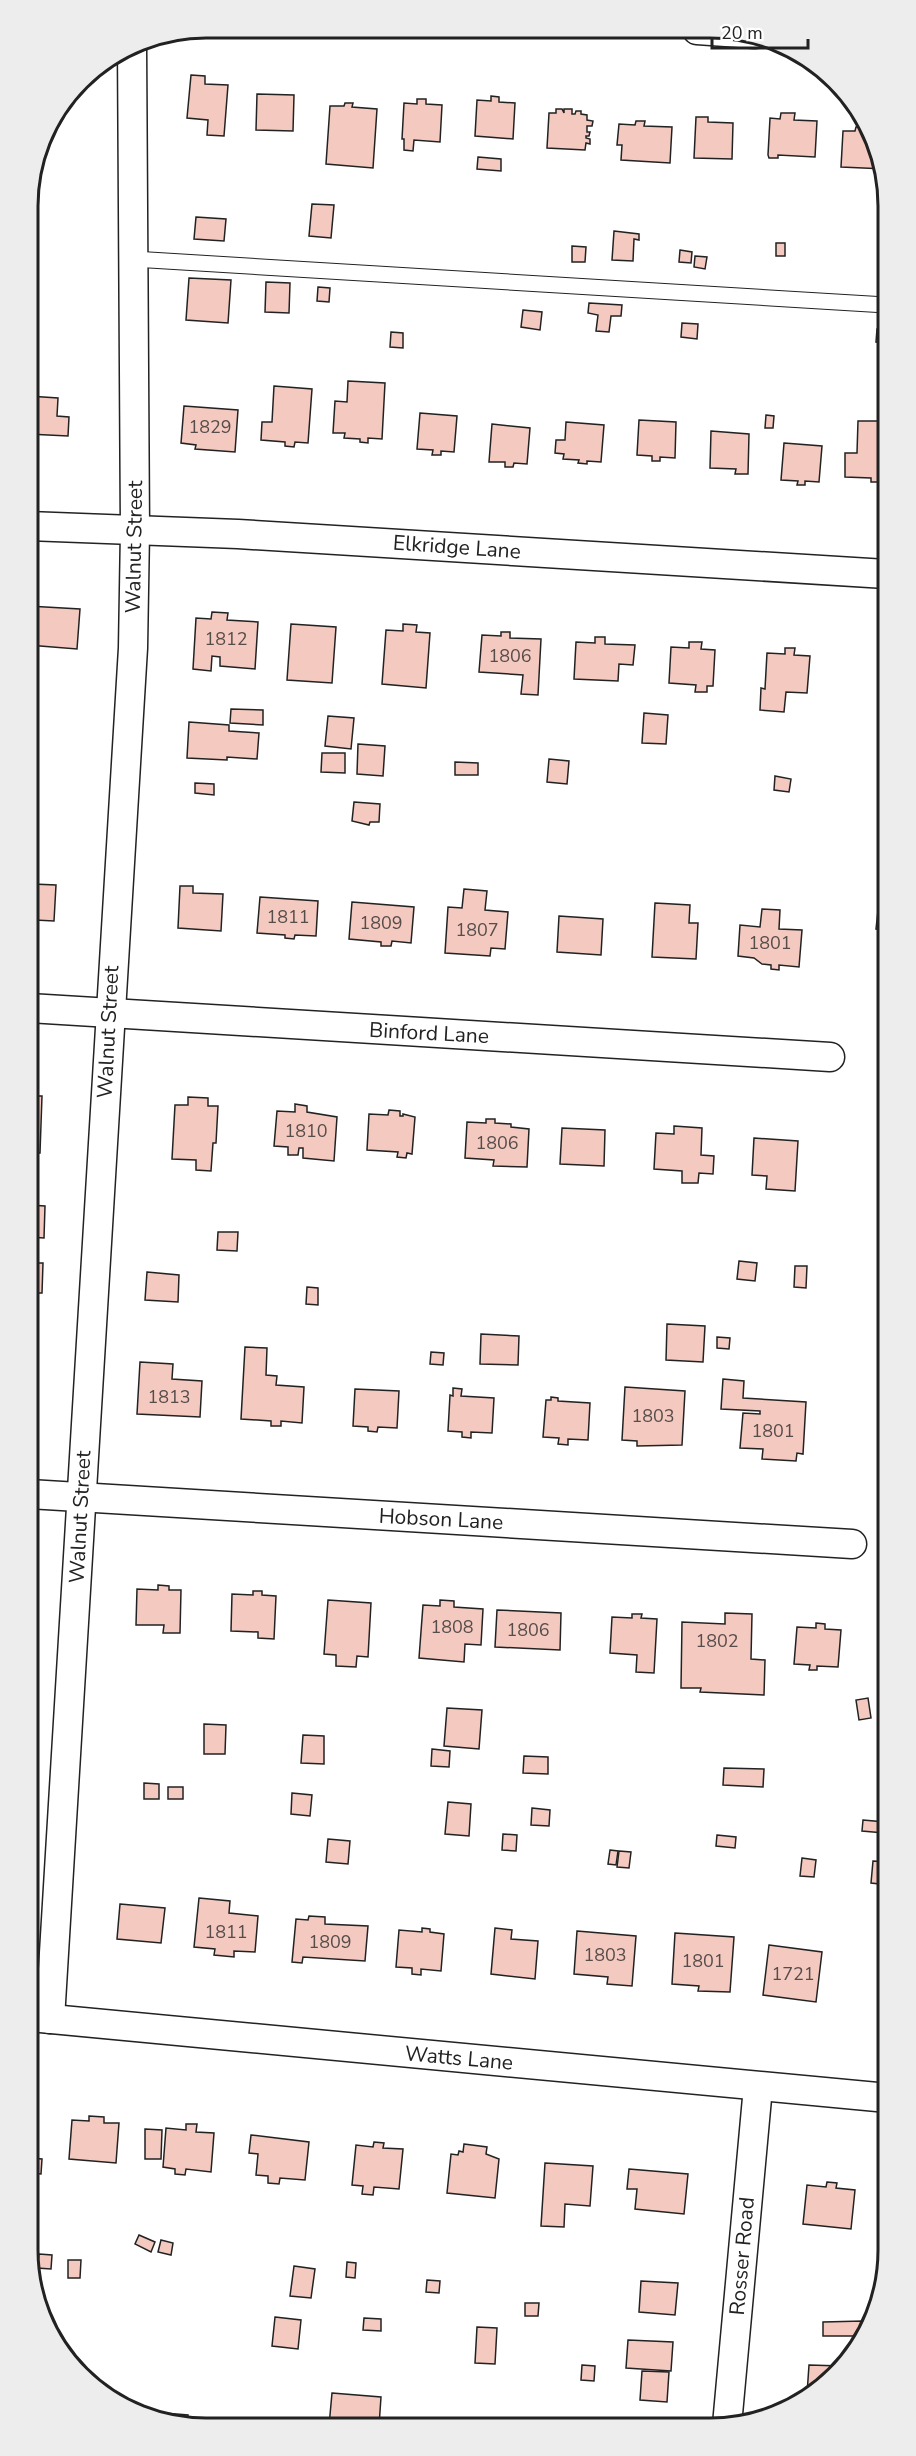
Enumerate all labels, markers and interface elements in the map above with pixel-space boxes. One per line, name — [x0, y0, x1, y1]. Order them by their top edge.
scale bar — [712, 12, 808, 50]
text: 20 m — [721, 21, 763, 45]
house number: 1829 — [188, 415, 232, 439]
street label: Walnut Street — [119, 480, 149, 614]
street label: Elkridge Lane — [392, 529, 522, 565]
house number: 1812 — [204, 627, 248, 651]
house number: 1806 — [488, 644, 532, 668]
house number: 1811 — [266, 905, 310, 929]
house number: 1809 — [359, 911, 403, 935]
house number: 1807 — [455, 918, 499, 942]
house number: 1801 — [748, 931, 792, 955]
street label: Walnut Street — [91, 964, 125, 1099]
street label: Binford Lane — [368, 1016, 490, 1050]
house number: 1810 — [284, 1119, 328, 1143]
house number: 1806 — [475, 1131, 519, 1155]
house number: 1813 — [147, 1385, 191, 1409]
house number: 1803 — [631, 1404, 675, 1428]
house number: 1801 — [751, 1419, 795, 1443]
street label: Walnut Street — [63, 1449, 97, 1584]
street label: Hobson Lane — [378, 1502, 504, 1536]
house number: 1808 — [430, 1615, 474, 1639]
house number: 1806 — [506, 1618, 550, 1642]
house number: 1802 — [695, 1629, 739, 1653]
house number: 1811 — [204, 1920, 248, 1944]
house number: 1809 — [308, 1930, 352, 1954]
house number: 1803 — [583, 1943, 627, 1967]
house number: 1801 — [681, 1949, 725, 1973]
house number: 1721 — [771, 1962, 815, 1986]
street label: Watts Lane — [404, 2039, 514, 2077]
street label: Rosser Road — [723, 2196, 761, 2316]

